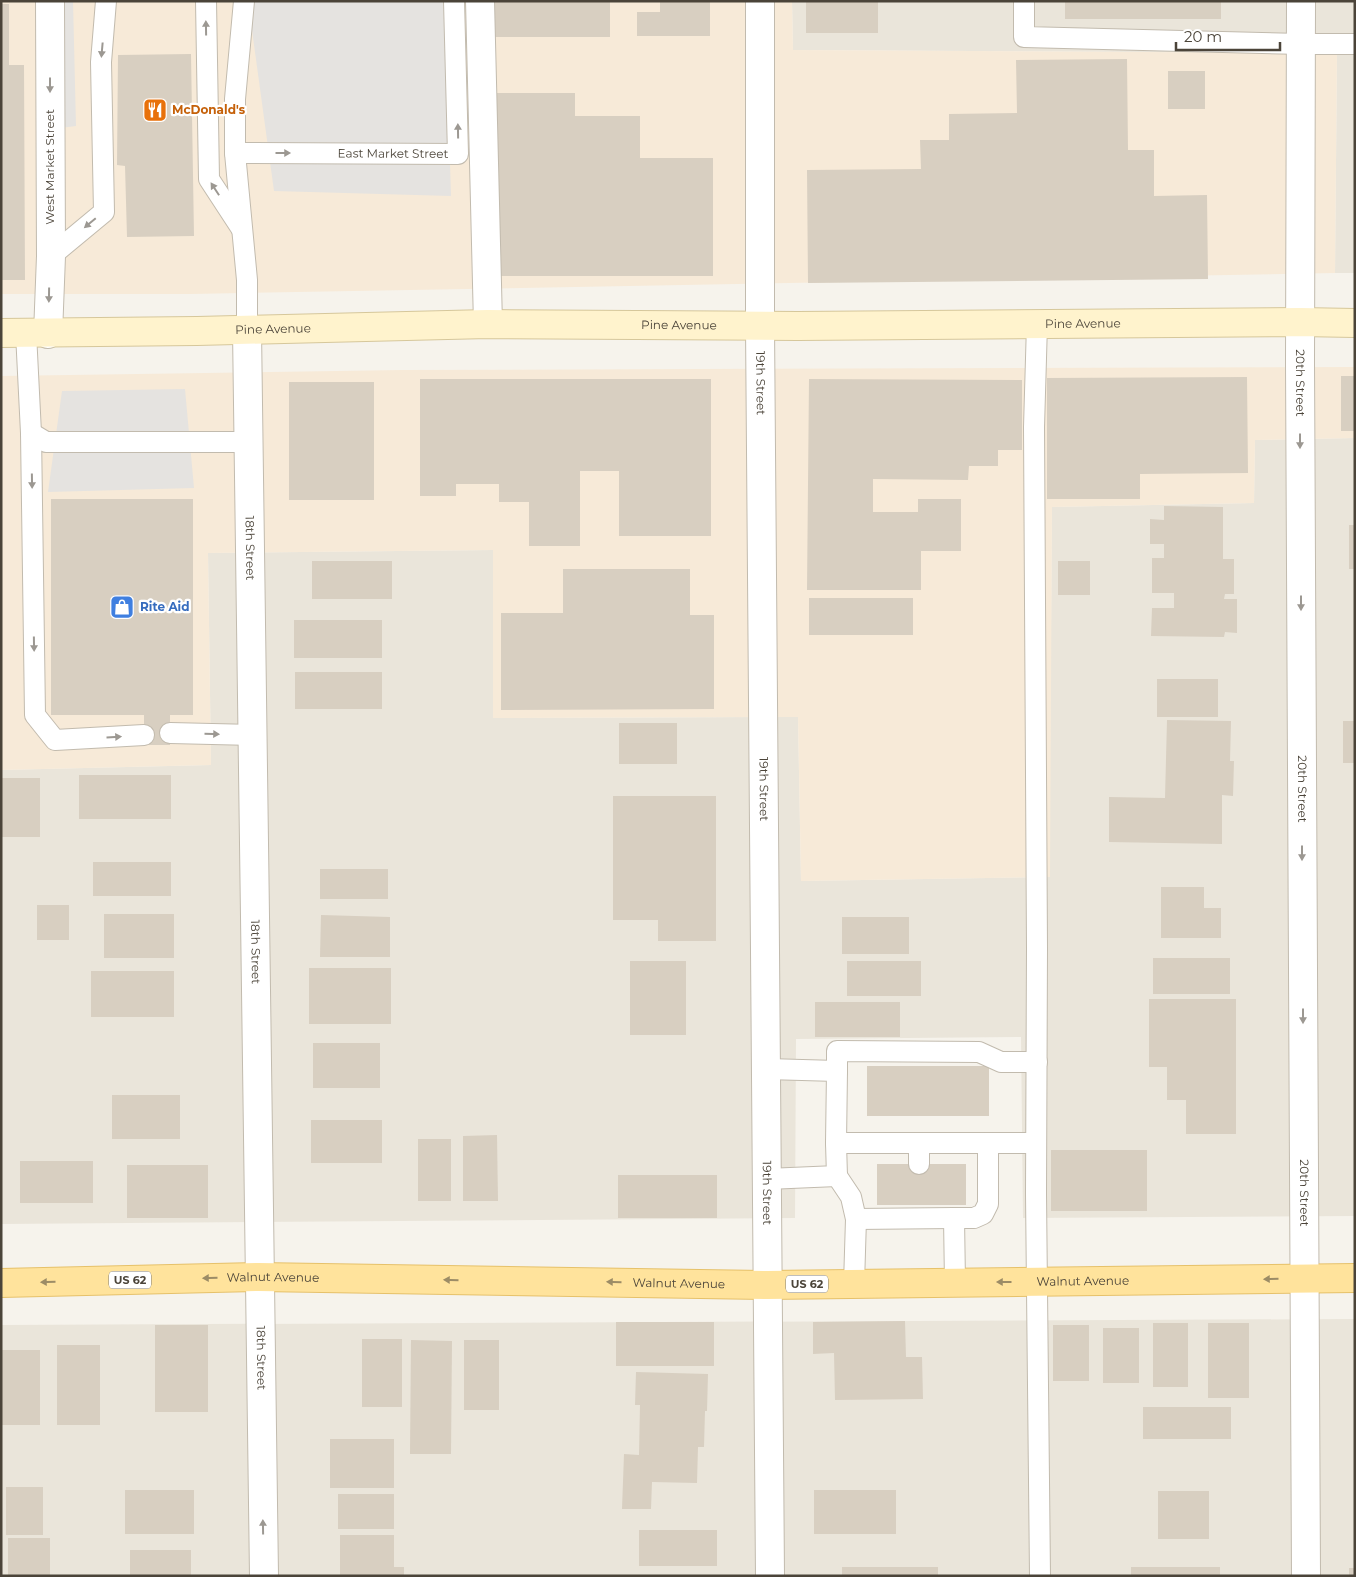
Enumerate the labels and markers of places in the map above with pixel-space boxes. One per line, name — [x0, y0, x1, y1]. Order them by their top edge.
restaurant icon: McDonald's — [142, 97, 168, 123]
place label: McDonald's — [172, 102, 246, 117]
shop icon: Rite Aid — [109, 594, 135, 620]
place label: Rite Aid — [140, 599, 190, 614]

